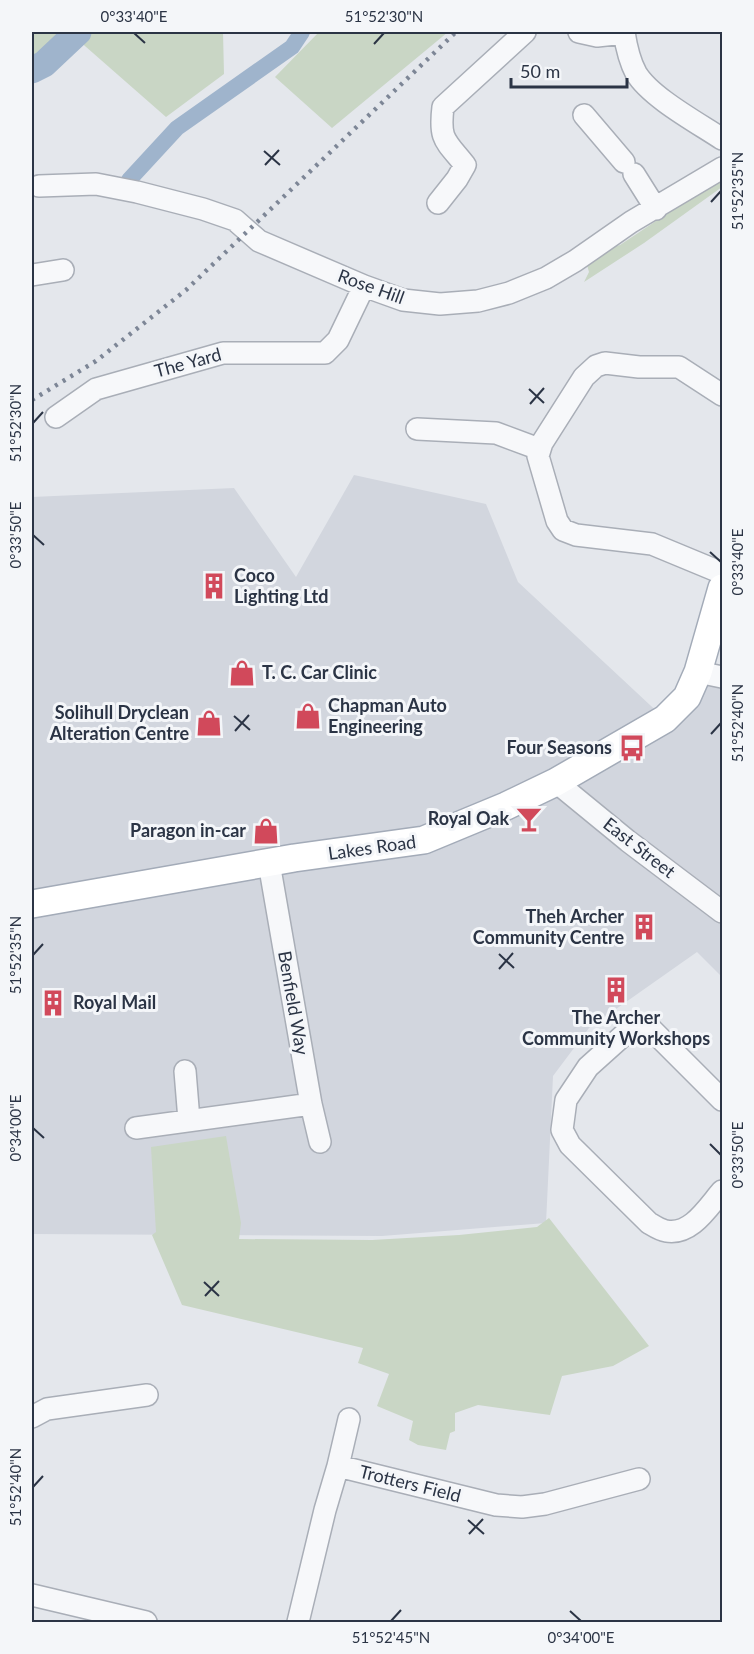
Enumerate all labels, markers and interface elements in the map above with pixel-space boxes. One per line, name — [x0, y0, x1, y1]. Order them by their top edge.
text: 0°33'40"E — [101, 7, 168, 25]
text: 51°52'30"N — [345, 7, 423, 25]
scale bar — [511, 51, 626, 89]
text: 50 m — [520, 60, 560, 82]
text: 51°52'35"N — [728, 152, 746, 230]
street label: Rose Hill — [335, 264, 408, 308]
street label: The Yard — [152, 343, 224, 382]
text: 51°52'30"N — [6, 384, 24, 462]
text: 0°33'50"E — [6, 502, 24, 569]
text: 0°33'40"E — [728, 529, 746, 596]
place label: Coco Lighting Ltd — [234, 564, 329, 607]
building icon: Coco Lighting Ltd — [199, 571, 229, 601]
shop icon: T. C. Car Clinic — [227, 658, 257, 688]
place label: T. C. Car Clinic — [262, 661, 377, 683]
text: 51°52'40"N — [728, 684, 746, 762]
place label: Chapman Auto Engineering — [328, 694, 447, 737]
place label: Solihull Dryclean Alteration Centre — [49, 701, 189, 744]
shop icon: Chapman Auto Engineering — [293, 701, 323, 731]
shop icon: Solihull Dryclean Alteration Centre — [194, 708, 224, 738]
bus stop icon: Four Seasons — [617, 733, 647, 763]
place label: Four Seasons — [507, 736, 612, 758]
bar icon: Royal Oak — [514, 804, 544, 834]
place label: Royal Oak — [428, 807, 509, 829]
street label: East Street — [599, 812, 680, 883]
shop icon: Paragon in-car — [251, 816, 281, 846]
place label: Paragon in-car — [130, 819, 246, 841]
street label: Lakes Road — [326, 830, 417, 864]
place label: Theh Archer Community Centre — [473, 905, 624, 948]
building icon: Theh Archer Community Centre — [629, 912, 659, 942]
text: 51°52'35"N — [6, 916, 24, 994]
street label: Benfield Way — [274, 949, 314, 1057]
building icon: The Archer Community Workshops — [601, 975, 631, 1005]
building icon: Royal Mail — [38, 988, 68, 1018]
place label: Royal Mail — [73, 991, 156, 1013]
place label: The Archer Community Workshops — [522, 1006, 710, 1049]
text: 0°34'00"E — [6, 1095, 24, 1162]
text: 0°33'50"E — [728, 1122, 746, 1189]
text: 51°52'40"N — [6, 1448, 24, 1526]
street label: Trotters Field — [357, 1460, 463, 1506]
text: 51°52'45"N — [352, 1628, 430, 1646]
text: 0°34'00"E — [548, 1628, 615, 1646]

